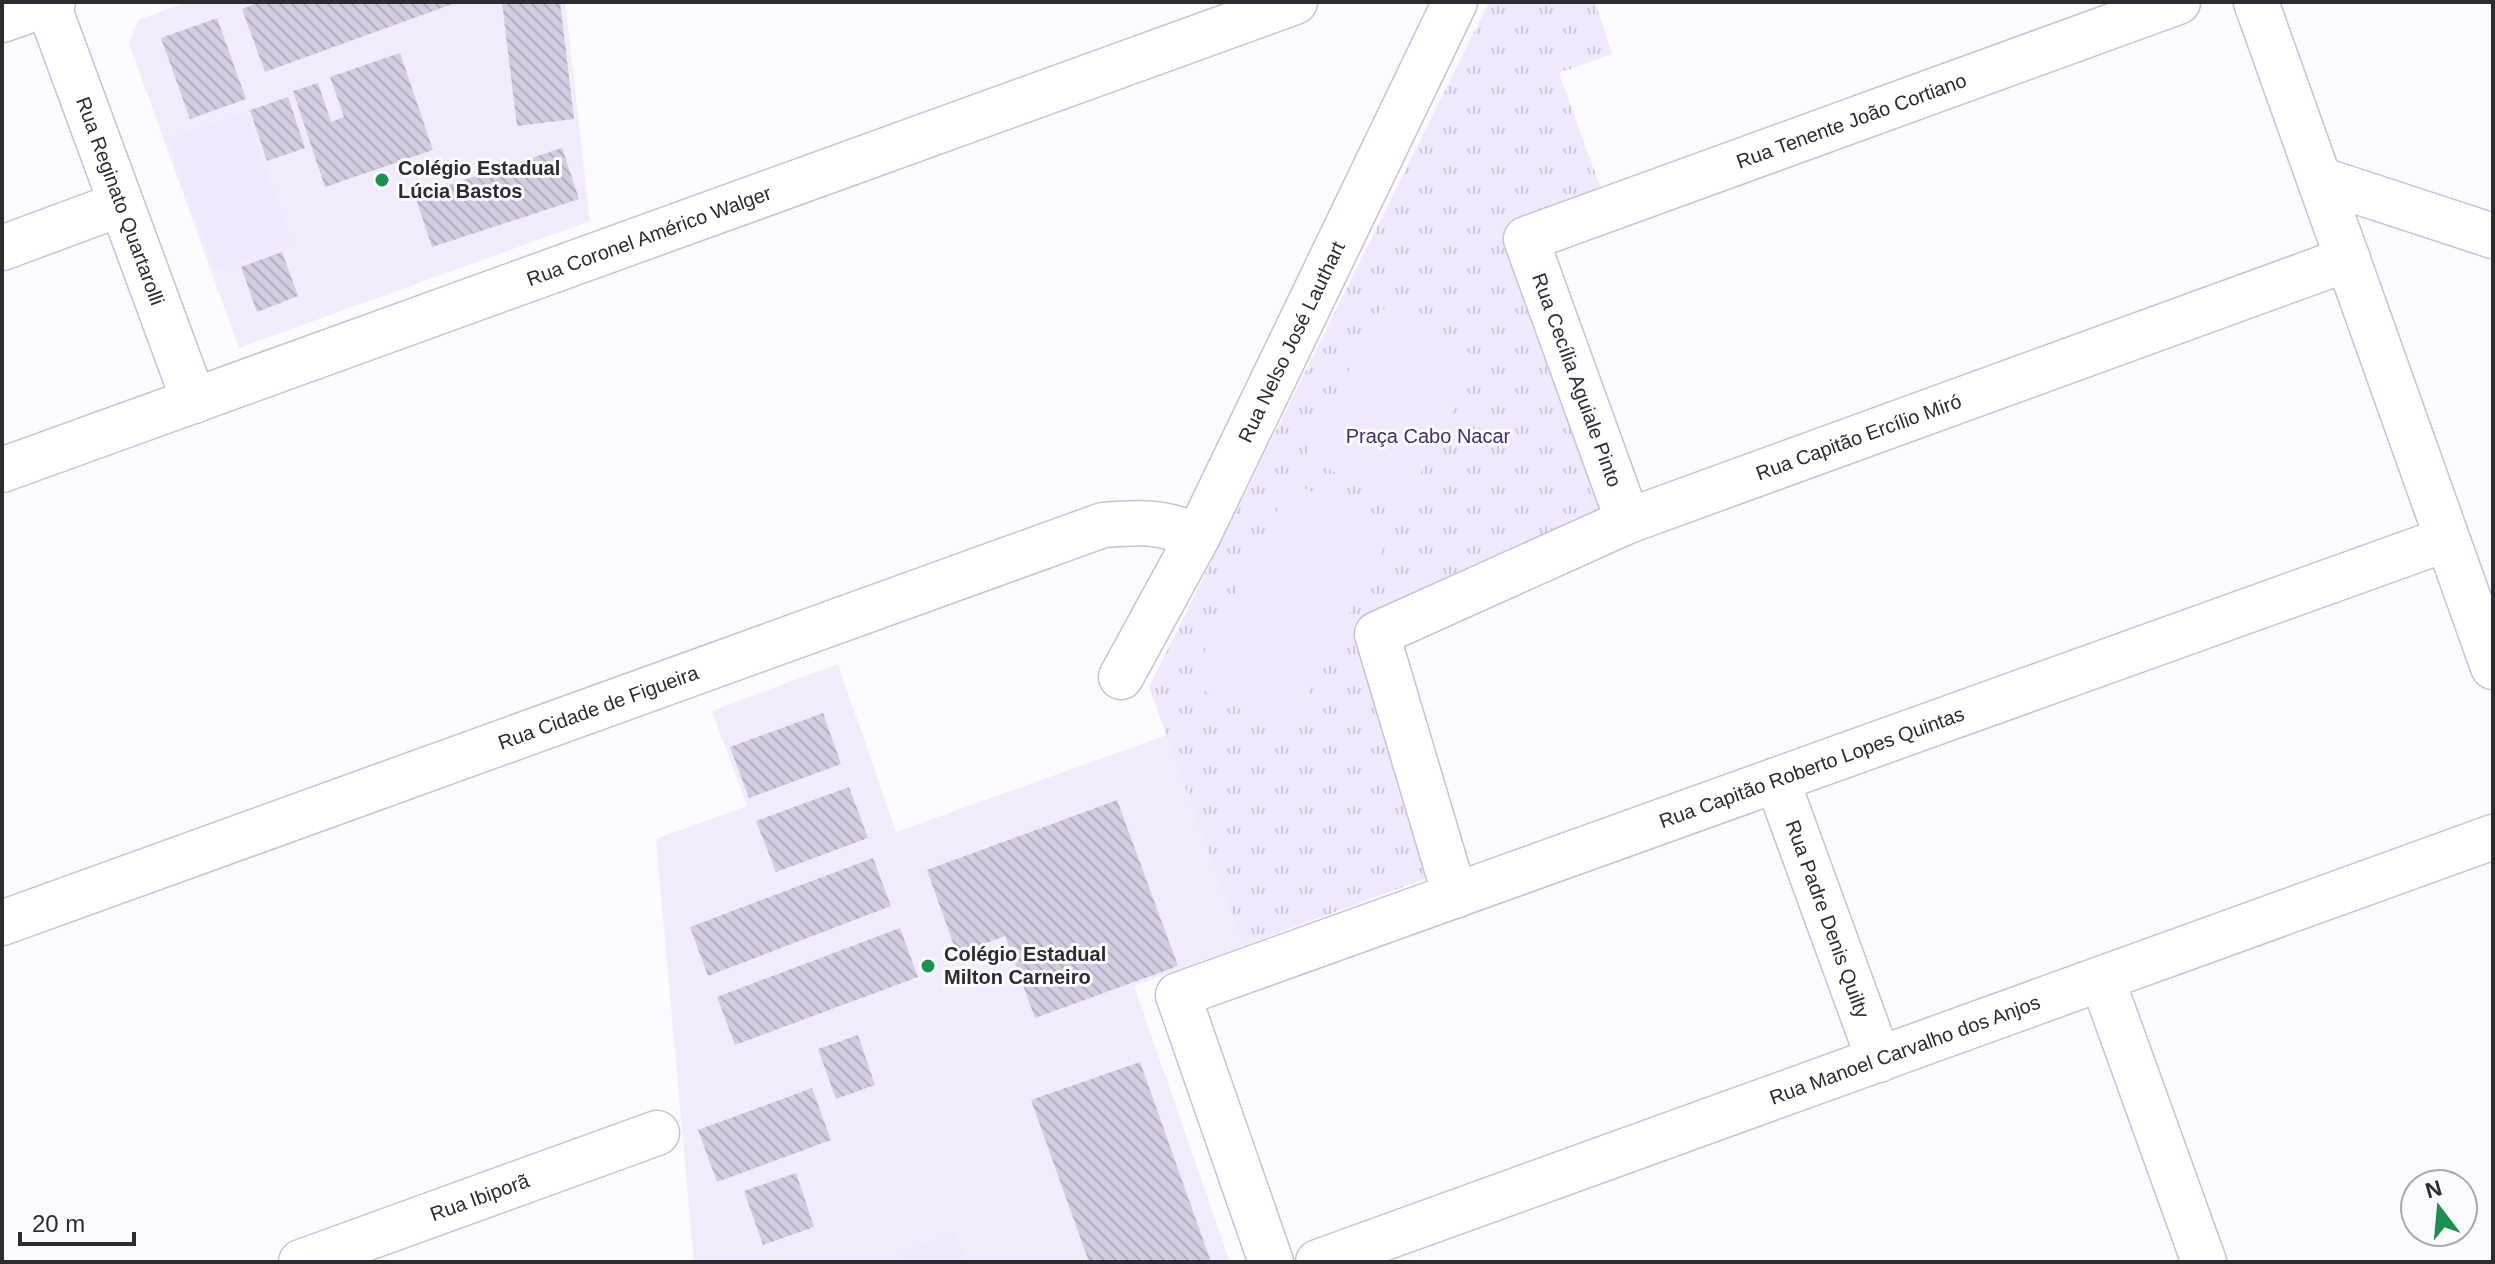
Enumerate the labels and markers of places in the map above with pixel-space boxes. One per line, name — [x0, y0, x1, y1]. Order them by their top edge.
place label: Colégio Estadual Lúcia Bastos — [398, 157, 560, 202]
marker: Colégio Estadual Lúcia Bastos — [373, 171, 391, 189]
place label: Colégio Estadual Milton Carneiro — [944, 943, 1106, 988]
marker: Colégio Estadual Milton Carneiro — [919, 957, 937, 975]

